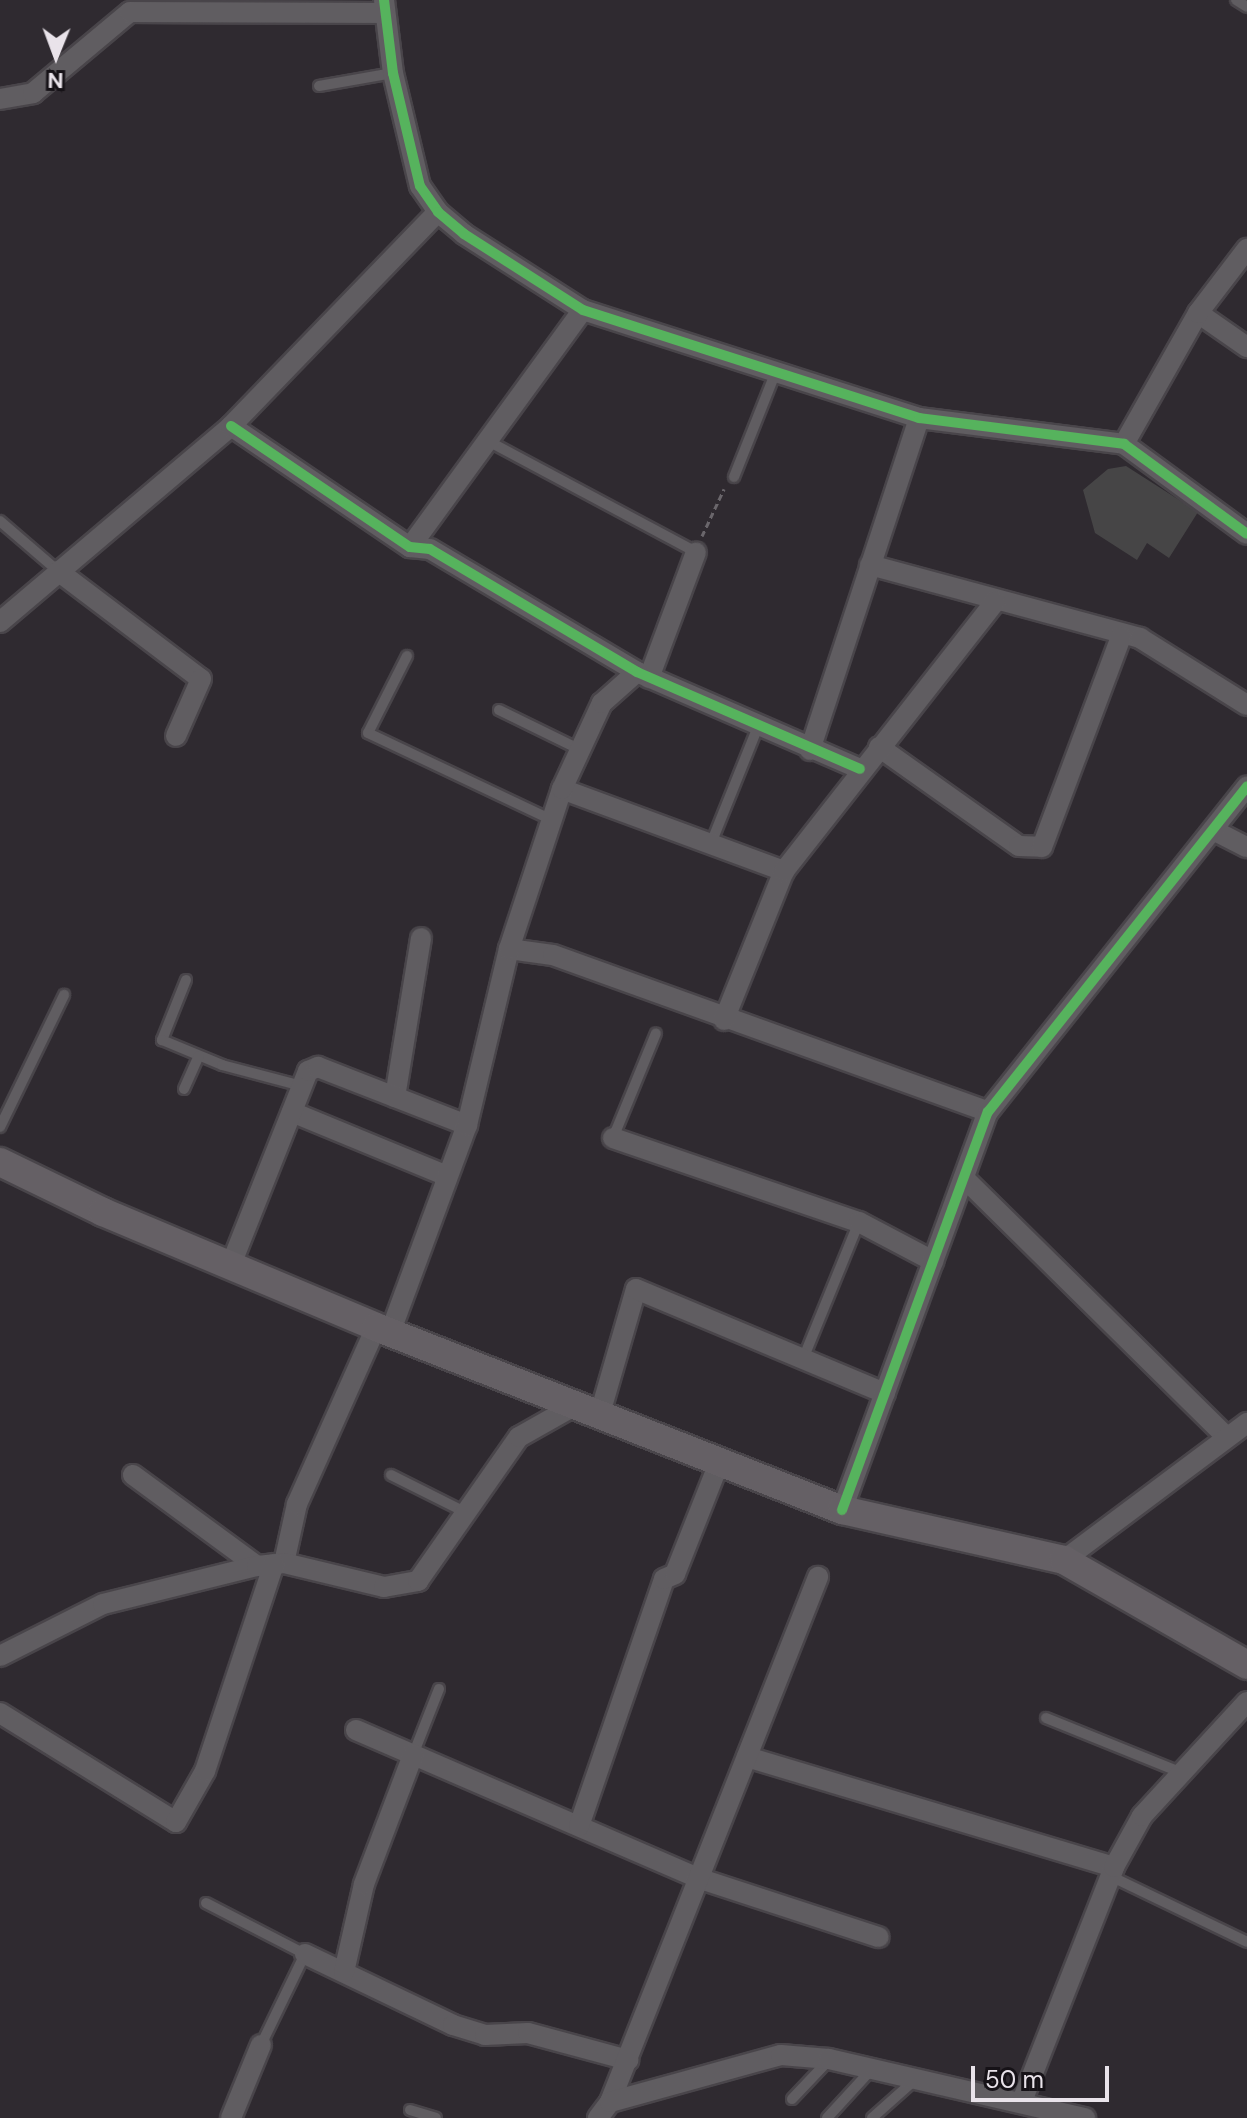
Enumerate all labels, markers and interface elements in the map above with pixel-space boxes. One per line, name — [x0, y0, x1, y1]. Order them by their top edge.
north arrow — [16, 16, 96, 96]
text: N — [47, 66, 64, 95]
scale bar — [975, 2050, 1113, 2100]
text: 50 m — [985, 2064, 1044, 2095]

